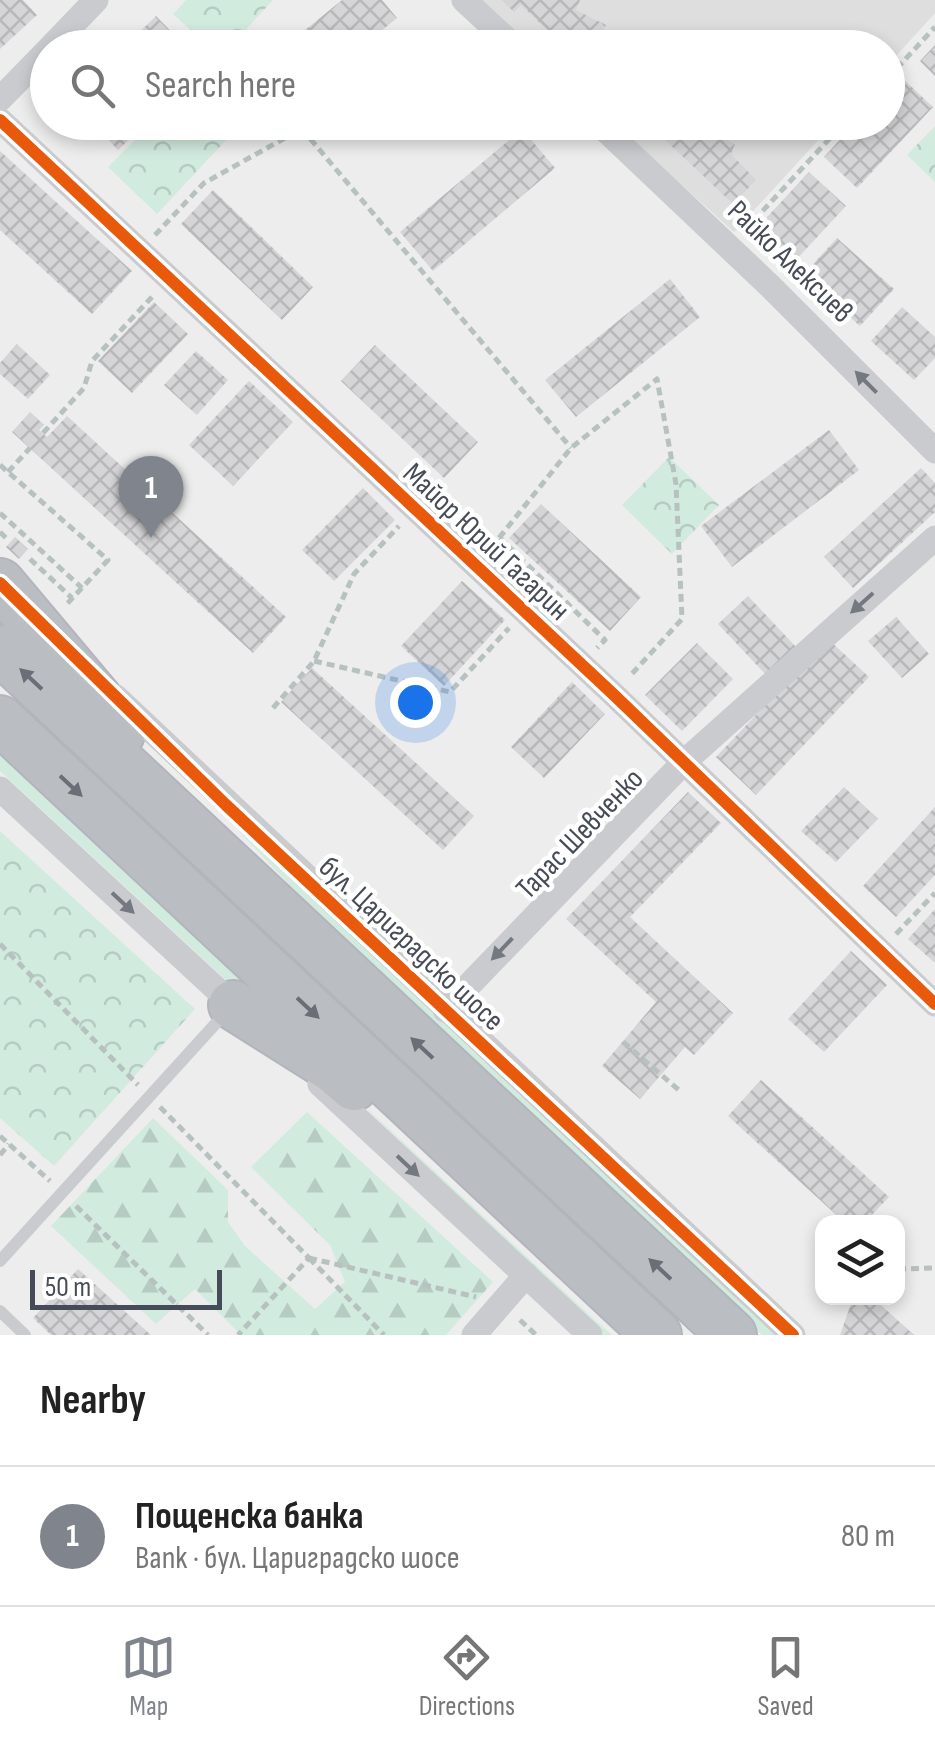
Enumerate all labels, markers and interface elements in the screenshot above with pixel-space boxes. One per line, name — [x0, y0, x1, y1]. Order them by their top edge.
search box — [30, 30, 905, 140]
icon: search — [65, 58, 120, 113]
text: Search here — [145, 63, 296, 108]
street label: Райко Алексиев — [720, 193, 860, 331]
one-way arrow — [854, 370, 878, 394]
pin: 1 — [118, 456, 184, 538]
street label: Майор Юрий Гагарин — [395, 456, 577, 628]
one-way arrow — [850, 591, 875, 613]
one-way arrow — [19, 668, 43, 691]
your location — [390, 677, 441, 728]
street label: Тарас Шевченко — [509, 761, 651, 907]
one-way arrow — [59, 774, 83, 797]
street label: бул. Цариградско шосе — [311, 849, 511, 1039]
one-way arrow — [111, 891, 135, 914]
one-way arrow — [491, 937, 514, 961]
one-way arrow — [296, 996, 320, 1019]
one-way arrow — [410, 1037, 434, 1060]
one-way arrow — [396, 1154, 420, 1177]
map controls — [815, 1215, 905, 1305]
button: layers — [815, 1215, 905, 1305]
one-way arrow — [648, 1258, 672, 1281]
scale bar — [30, 1265, 222, 1310]
text: 50 m — [45, 1271, 91, 1304]
text: Nearby — [40, 1375, 146, 1426]
text: Пощенска банка — [135, 1494, 363, 1539]
text: 1 — [66, 1517, 79, 1556]
text: 80 m — [841, 1517, 895, 1556]
text: Bank · бул. Цариградско шосе — [135, 1539, 460, 1578]
tab: Map — [121, 1630, 176, 1723]
tab: Directions — [419, 1630, 515, 1723]
tab: Saved — [758, 1630, 814, 1723]

